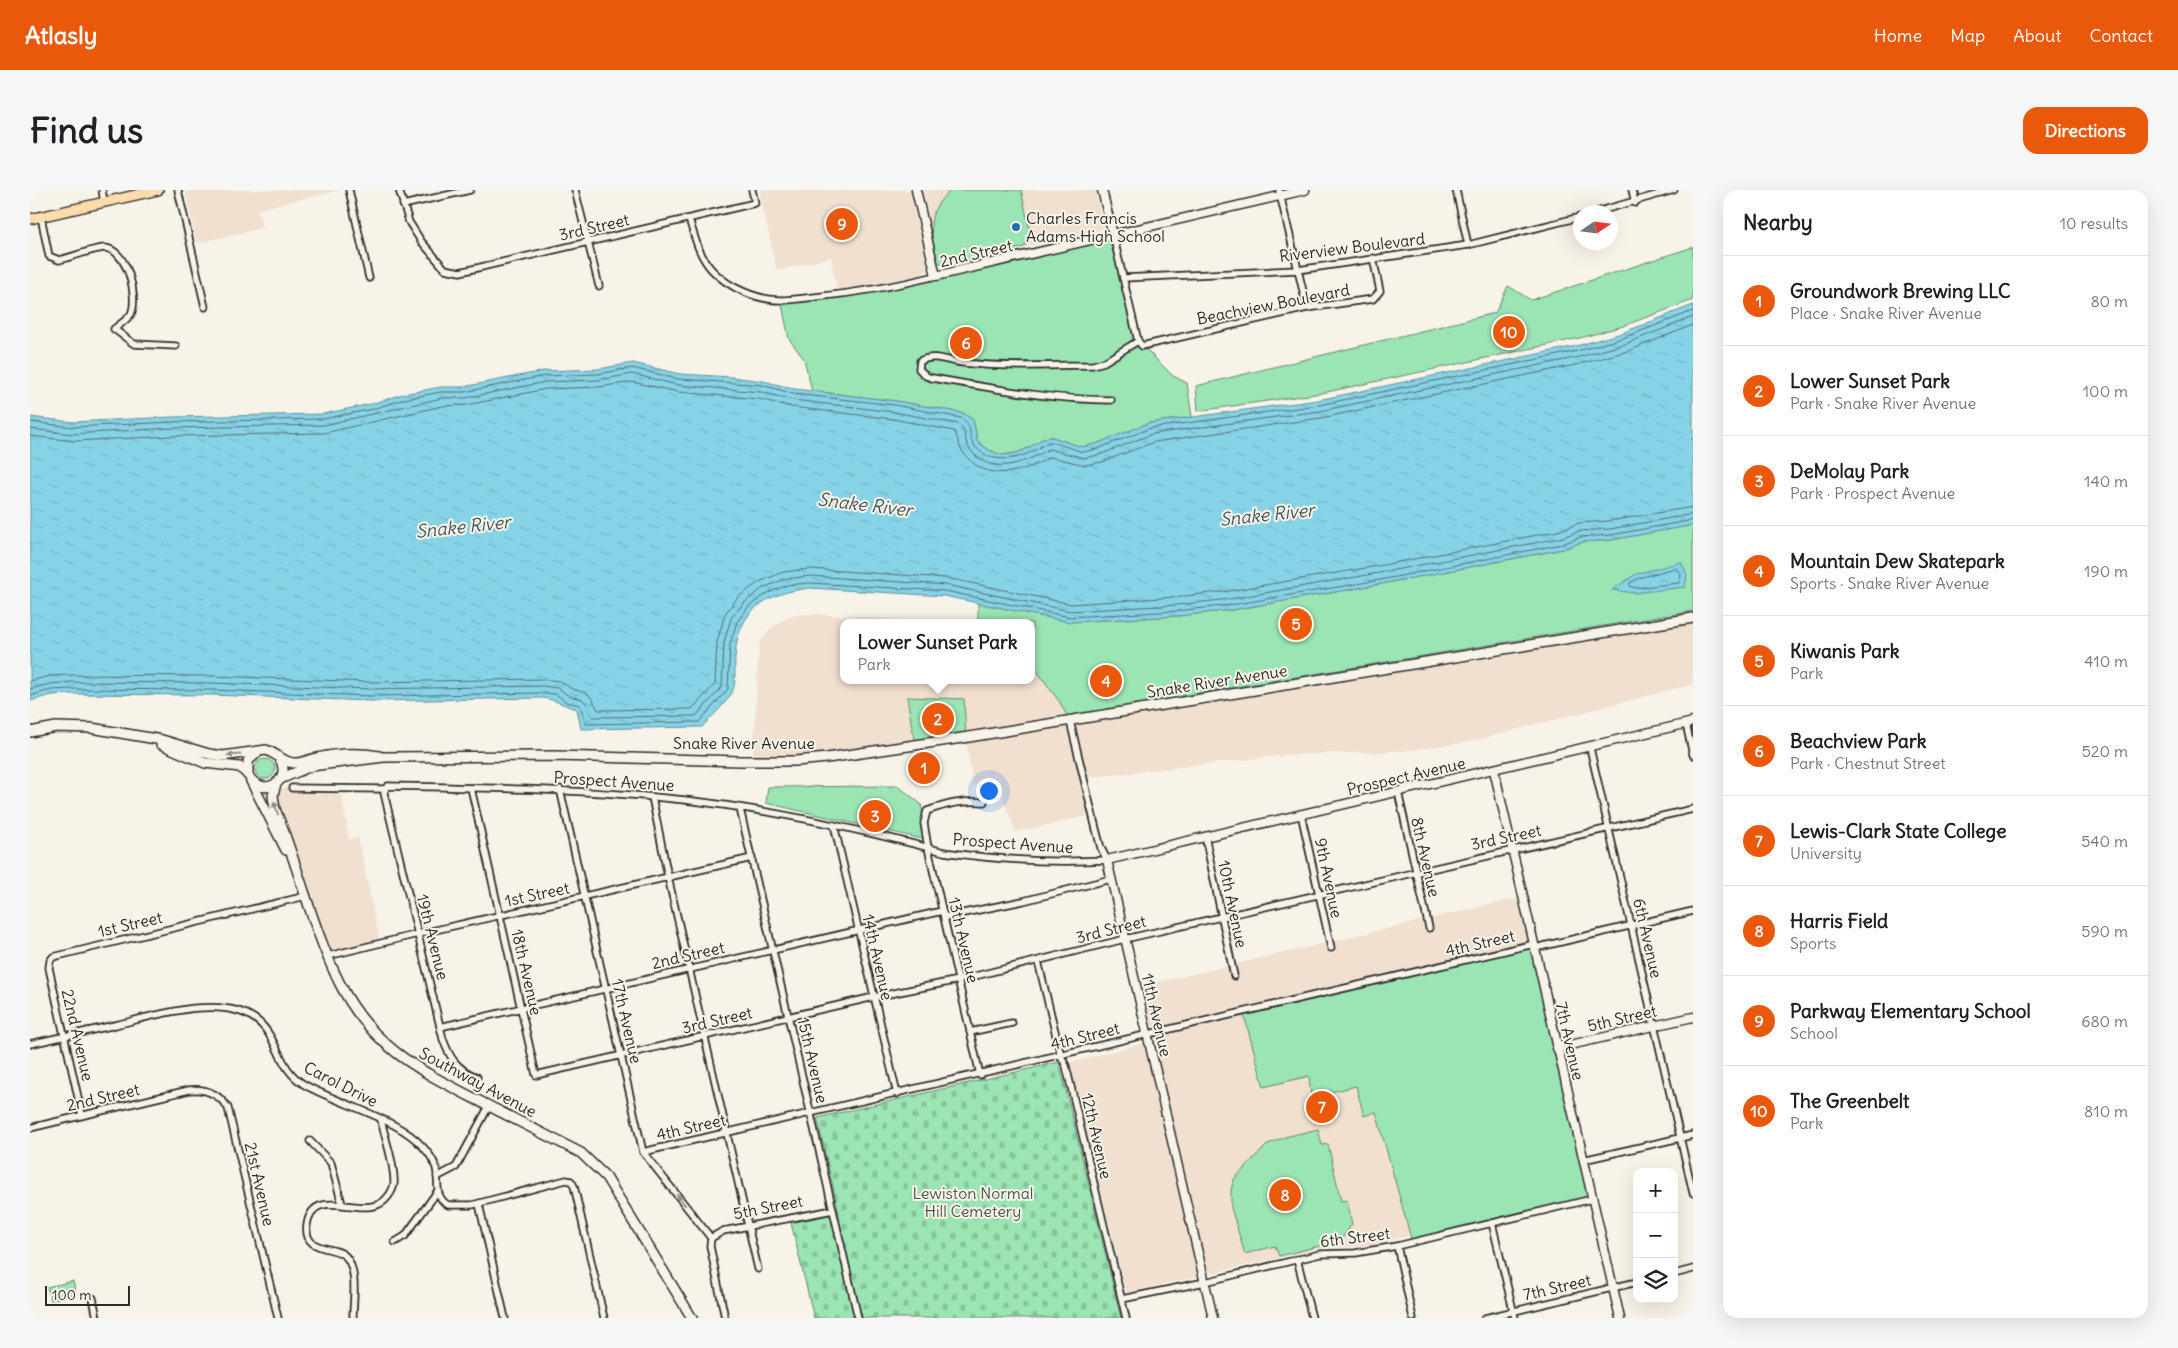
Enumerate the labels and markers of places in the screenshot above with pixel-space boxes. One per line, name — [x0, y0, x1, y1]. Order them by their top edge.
pin: 9 — [826, 205, 858, 243]
place label: Charles Francis Adams High School — [1026, 208, 1165, 246]
marker: Charles Francis Adams High School — [1010, 221, 1022, 233]
pin: 10 — [1493, 313, 1525, 351]
pin: 6 — [950, 324, 982, 362]
pin: 5 — [1280, 605, 1312, 643]
pin: 4 — [1090, 662, 1122, 700]
pin: 2 — [922, 700, 954, 738]
pin: 1 — [908, 749, 940, 787]
pin: 3 — [859, 797, 891, 835]
pin: 7 — [1306, 1088, 1338, 1126]
pin: 8 — [1269, 1176, 1301, 1214]

